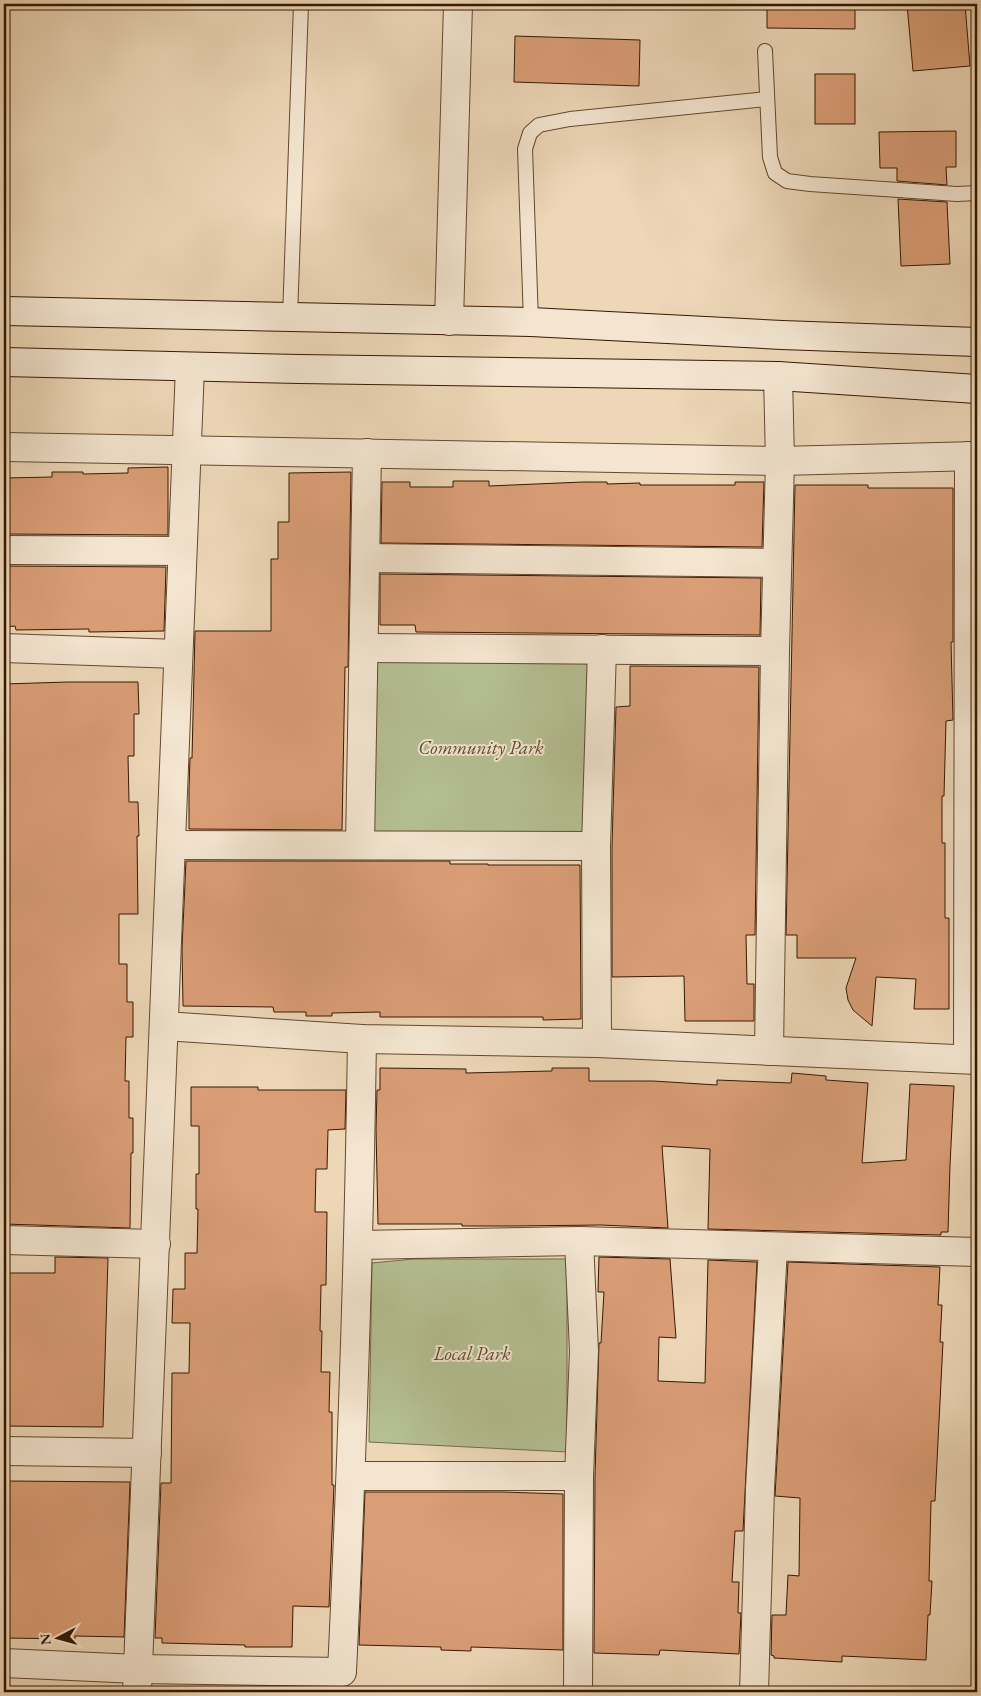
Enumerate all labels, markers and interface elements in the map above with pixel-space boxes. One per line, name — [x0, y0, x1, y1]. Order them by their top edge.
park label: Community Park — [418, 735, 544, 760]
park label: Local Park — [432, 1341, 511, 1366]
north arrow — [32, 1614, 82, 1664]
text: N — [35, 1632, 55, 1646]

